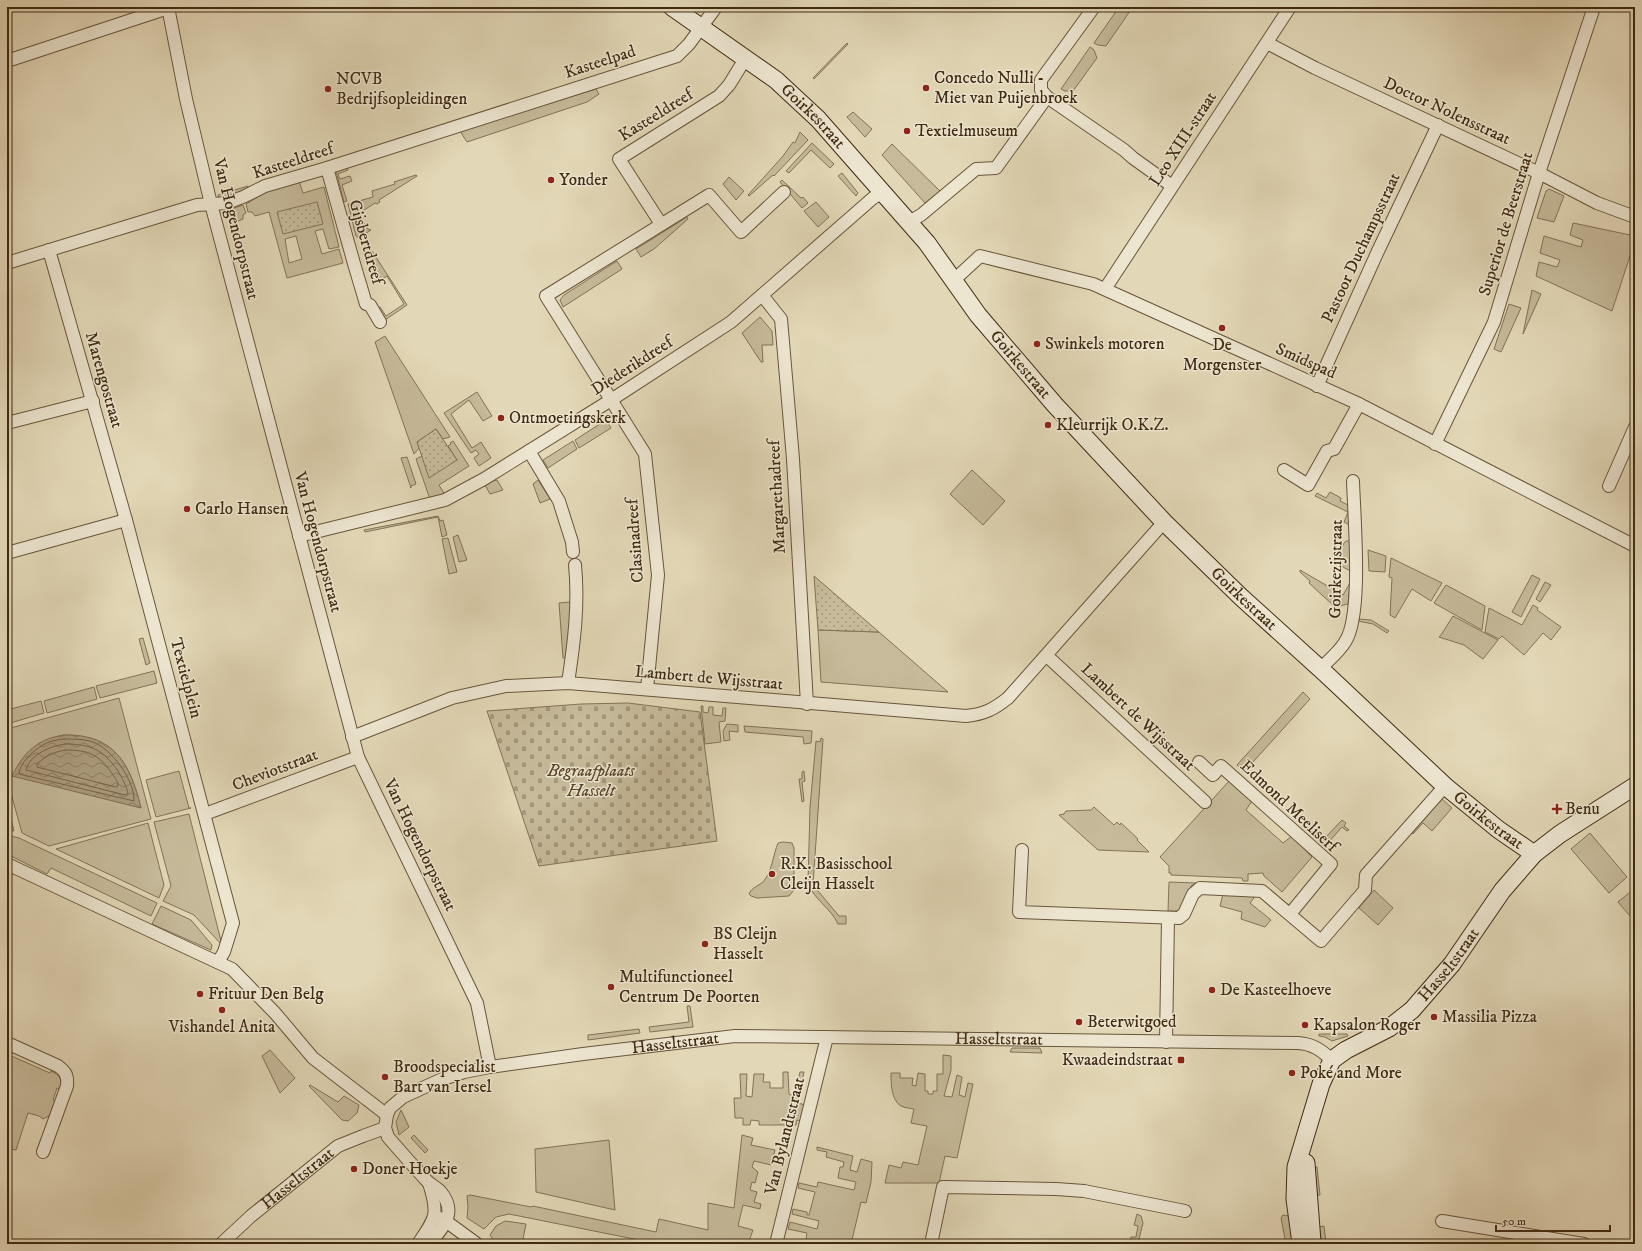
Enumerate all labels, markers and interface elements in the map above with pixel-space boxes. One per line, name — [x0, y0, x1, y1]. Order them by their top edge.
street label: Kasteelpad — [562, 40, 639, 84]
place label: Concedo Nulli - Miet van Puijenbroek — [934, 67, 1078, 109]
place label: NCVB Bedrijfsopleidingen — [336, 68, 467, 110]
street label: Doctor Nolensstraat — [1380, 72, 1515, 150]
street label: Goirkestraat — [776, 79, 851, 154]
street label: Kasteeldreef — [615, 82, 700, 147]
marker: Concedo Nulli - Miet van Puijenbroek — [921, 83, 931, 93]
marker: NCVB Bedrijfsopleidingen — [323, 84, 333, 94]
street label: Leo XIII-straat — [1144, 87, 1222, 191]
place label: Textielmuseum — [915, 120, 1018, 142]
marker: Textielmuseum — [902, 126, 912, 136]
street label: Kasteeldreef — [250, 137, 339, 184]
street label: Superior de Beerstraat — [1474, 149, 1538, 299]
street label: Van Hogendorpstraat — [208, 155, 264, 302]
place label: Yonder — [559, 169, 608, 191]
street label: Pastoor Duchampsstraat — [1317, 169, 1406, 327]
marker: Yonder — [546, 175, 556, 185]
street label: Gijsbertdreef — [343, 197, 389, 289]
marker: De Morgenster — [1217, 323, 1227, 333]
street label: Goirkestraat — [985, 326, 1056, 404]
street label: Marengostraat — [80, 329, 128, 431]
street label: Diederikdreef — [587, 330, 679, 401]
place label: Swinkels motoren — [1045, 333, 1165, 355]
place label: De Morgenster — [1183, 334, 1262, 376]
street label: Smidspad — [1272, 338, 1340, 384]
marker: Swinkels motoren — [1032, 339, 1042, 349]
place label: Ontmoetingskerk — [509, 407, 627, 429]
marker: Ontmoetingskerk — [496, 413, 506, 423]
place label: Kleurrijk O.K.Z. — [1056, 414, 1168, 436]
marker: Kleurrijk O.K.Z. — [1043, 420, 1053, 430]
street label: Margarethadreef — [763, 437, 791, 554]
street label: Van Hogendorpstraat — [288, 468, 348, 615]
street label: Clasinadreef — [621, 496, 649, 584]
place label: Carlo Hansen — [195, 498, 289, 520]
marker: Carlo Hansen — [182, 504, 192, 514]
street label: Goirkezijstraat — [1324, 519, 1348, 619]
street label: Goirkestraat — [1206, 562, 1282, 636]
street label: Textielplein — [165, 635, 207, 721]
street label: Lambert de Wijsstraat — [1076, 658, 1200, 776]
street label: Lambert de Wijsstraat — [634, 661, 785, 695]
street label: Cheviotstraat — [229, 743, 322, 796]
street label: Edmond Meeliserf — [1235, 755, 1344, 859]
park label: Begraafplaats Hasselt — [546, 760, 635, 802]
street label: Van Hogendorpstraat — [378, 774, 462, 915]
street label: Goirkestraat — [1449, 786, 1528, 855]
place label: Benu — [1565, 798, 1600, 820]
marker: Benu — [1552, 804, 1562, 814]
place label: R.K. Basisschool Cleijn Hasselt — [780, 853, 892, 895]
marker: R.K. Basisschool Cleijn Hasselt — [767, 869, 777, 879]
place label: BS Cleijn Hasselt — [713, 923, 777, 965]
street label: Hasseltstraat — [1413, 923, 1485, 1006]
marker: BS Cleijn Hasselt — [700, 939, 710, 949]
place label: Multifunctioneel Centrum De Poorten — [619, 966, 760, 1008]
place label: De Kasteelhoeve — [1220, 979, 1331, 1001]
marker: Multifunctioneel Centrum De Poorten — [606, 982, 616, 992]
place label: Frituur Den Belg — [208, 983, 324, 1005]
marker: De Kasteelhoeve — [1207, 985, 1217, 995]
marker: Frituur Den Belg — [195, 989, 205, 999]
marker: Vishandel Anita — [217, 1005, 227, 1015]
place label: Massilia Pizza — [1442, 1006, 1538, 1028]
place label: Beterwitgoed — [1087, 1011, 1177, 1033]
marker: Massilia Pizza — [1429, 1012, 1439, 1022]
place label: Kapsalon Roger — [1313, 1014, 1421, 1036]
place label: Vishandel Anita — [168, 1016, 276, 1038]
marker: Beterwitgoed — [1074, 1017, 1084, 1027]
marker: Kapsalon Roger — [1300, 1020, 1310, 1030]
street label: Hasseltstraat — [630, 1027, 721, 1059]
street label: Hasseltstraat — [955, 1028, 1043, 1051]
place label: Kwaadeindstraat — [1062, 1049, 1174, 1071]
marker: Kwaadeindstraat — [1176, 1055, 1186, 1065]
place label: Broodspecialist Bart van Iersel — [393, 1056, 496, 1098]
place label: Poké and More — [1300, 1062, 1402, 1084]
marker: Poké and More — [1287, 1068, 1297, 1078]
marker: Broodspecialist Bart van Iersel — [380, 1072, 390, 1082]
street label: Van Bylandtstraat — [760, 1074, 810, 1198]
street label: Hasseltstraat — [257, 1142, 339, 1215]
place label: Doner Hoekje — [362, 1158, 458, 1180]
marker: Doner Hoekje — [349, 1164, 359, 1174]
scale bar — [1496, 1207, 1610, 1233]
text: 50 m — [1502, 1214, 1526, 1229]

